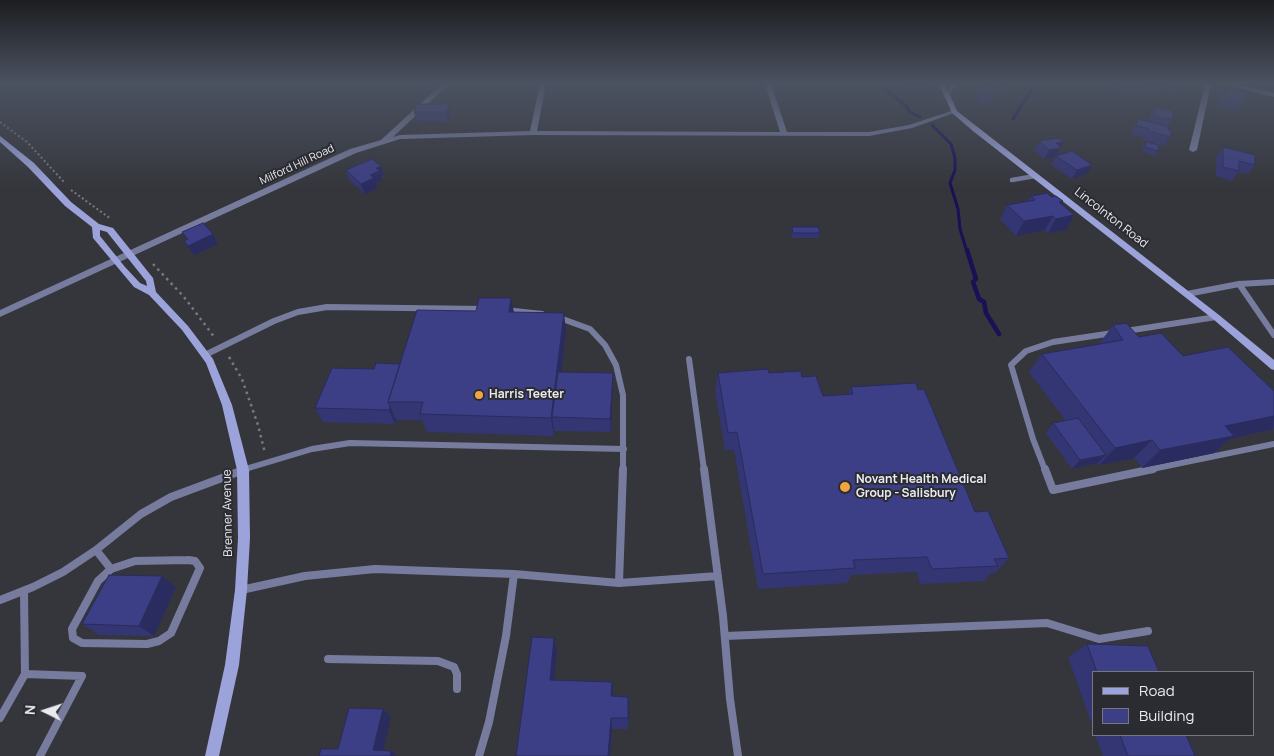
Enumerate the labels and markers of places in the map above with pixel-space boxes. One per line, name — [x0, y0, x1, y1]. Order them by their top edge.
place label: Harris Teeter — [489, 388, 564, 402]
marker: Harris Teeter — [473, 389, 485, 401]
place label: Novant Health Medical Group - Salisbury — [856, 473, 987, 501]
marker: Novant Health Medical Group - Salisbury — [838, 480, 852, 494]

